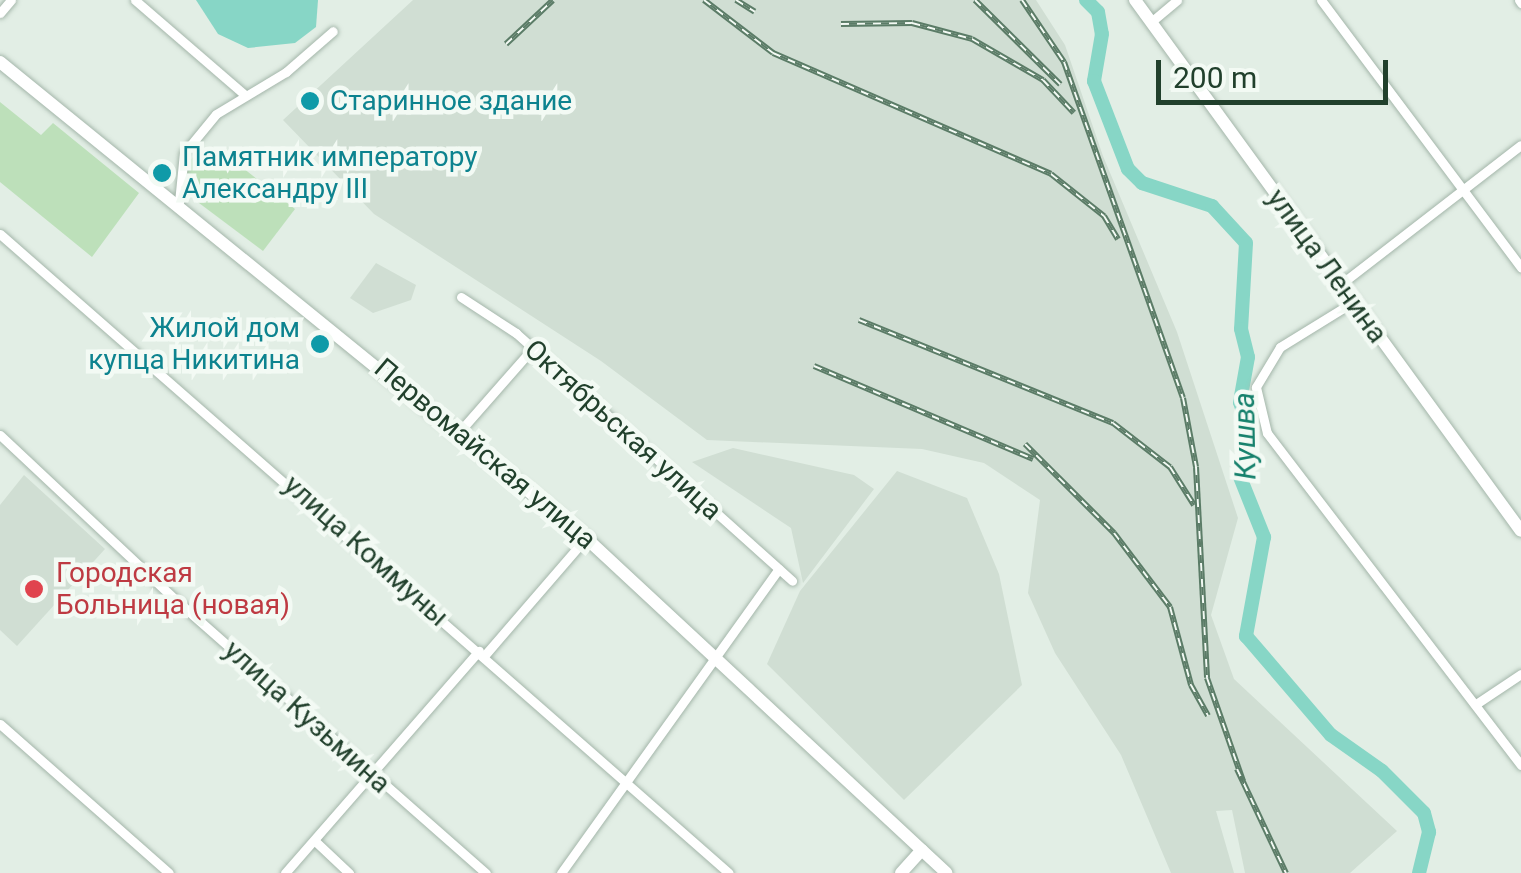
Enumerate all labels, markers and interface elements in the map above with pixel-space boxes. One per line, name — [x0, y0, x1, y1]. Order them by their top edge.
scale bar — [1161, 40, 1394, 102]
text: 200 m — [1173, 60, 1257, 95]
place label: Старинное здание — [330, 84, 572, 118]
marker: Старинное здание — [299, 90, 321, 112]
place label: Памятник императору Александру III — [182, 140, 478, 206]
marker: Памятник императору Александру III — [151, 162, 173, 184]
street label: улица Ленина — [1260, 182, 1394, 350]
place label: Жилой дом купца Никитина — [88, 311, 300, 377]
marker: Жилой дом купца Никитина — [309, 333, 331, 355]
street label: Октябрьская улица — [518, 333, 728, 527]
street label: Первомайская улица — [367, 352, 603, 556]
water label: Кушва — [1226, 392, 1264, 480]
street label: улица Коммуны — [277, 468, 455, 634]
place label: Городская Больница (новая) — [56, 556, 290, 622]
marker: Городская Больница (новая) — [21, 576, 47, 602]
street label: улица Кузьмина — [217, 634, 397, 800]

